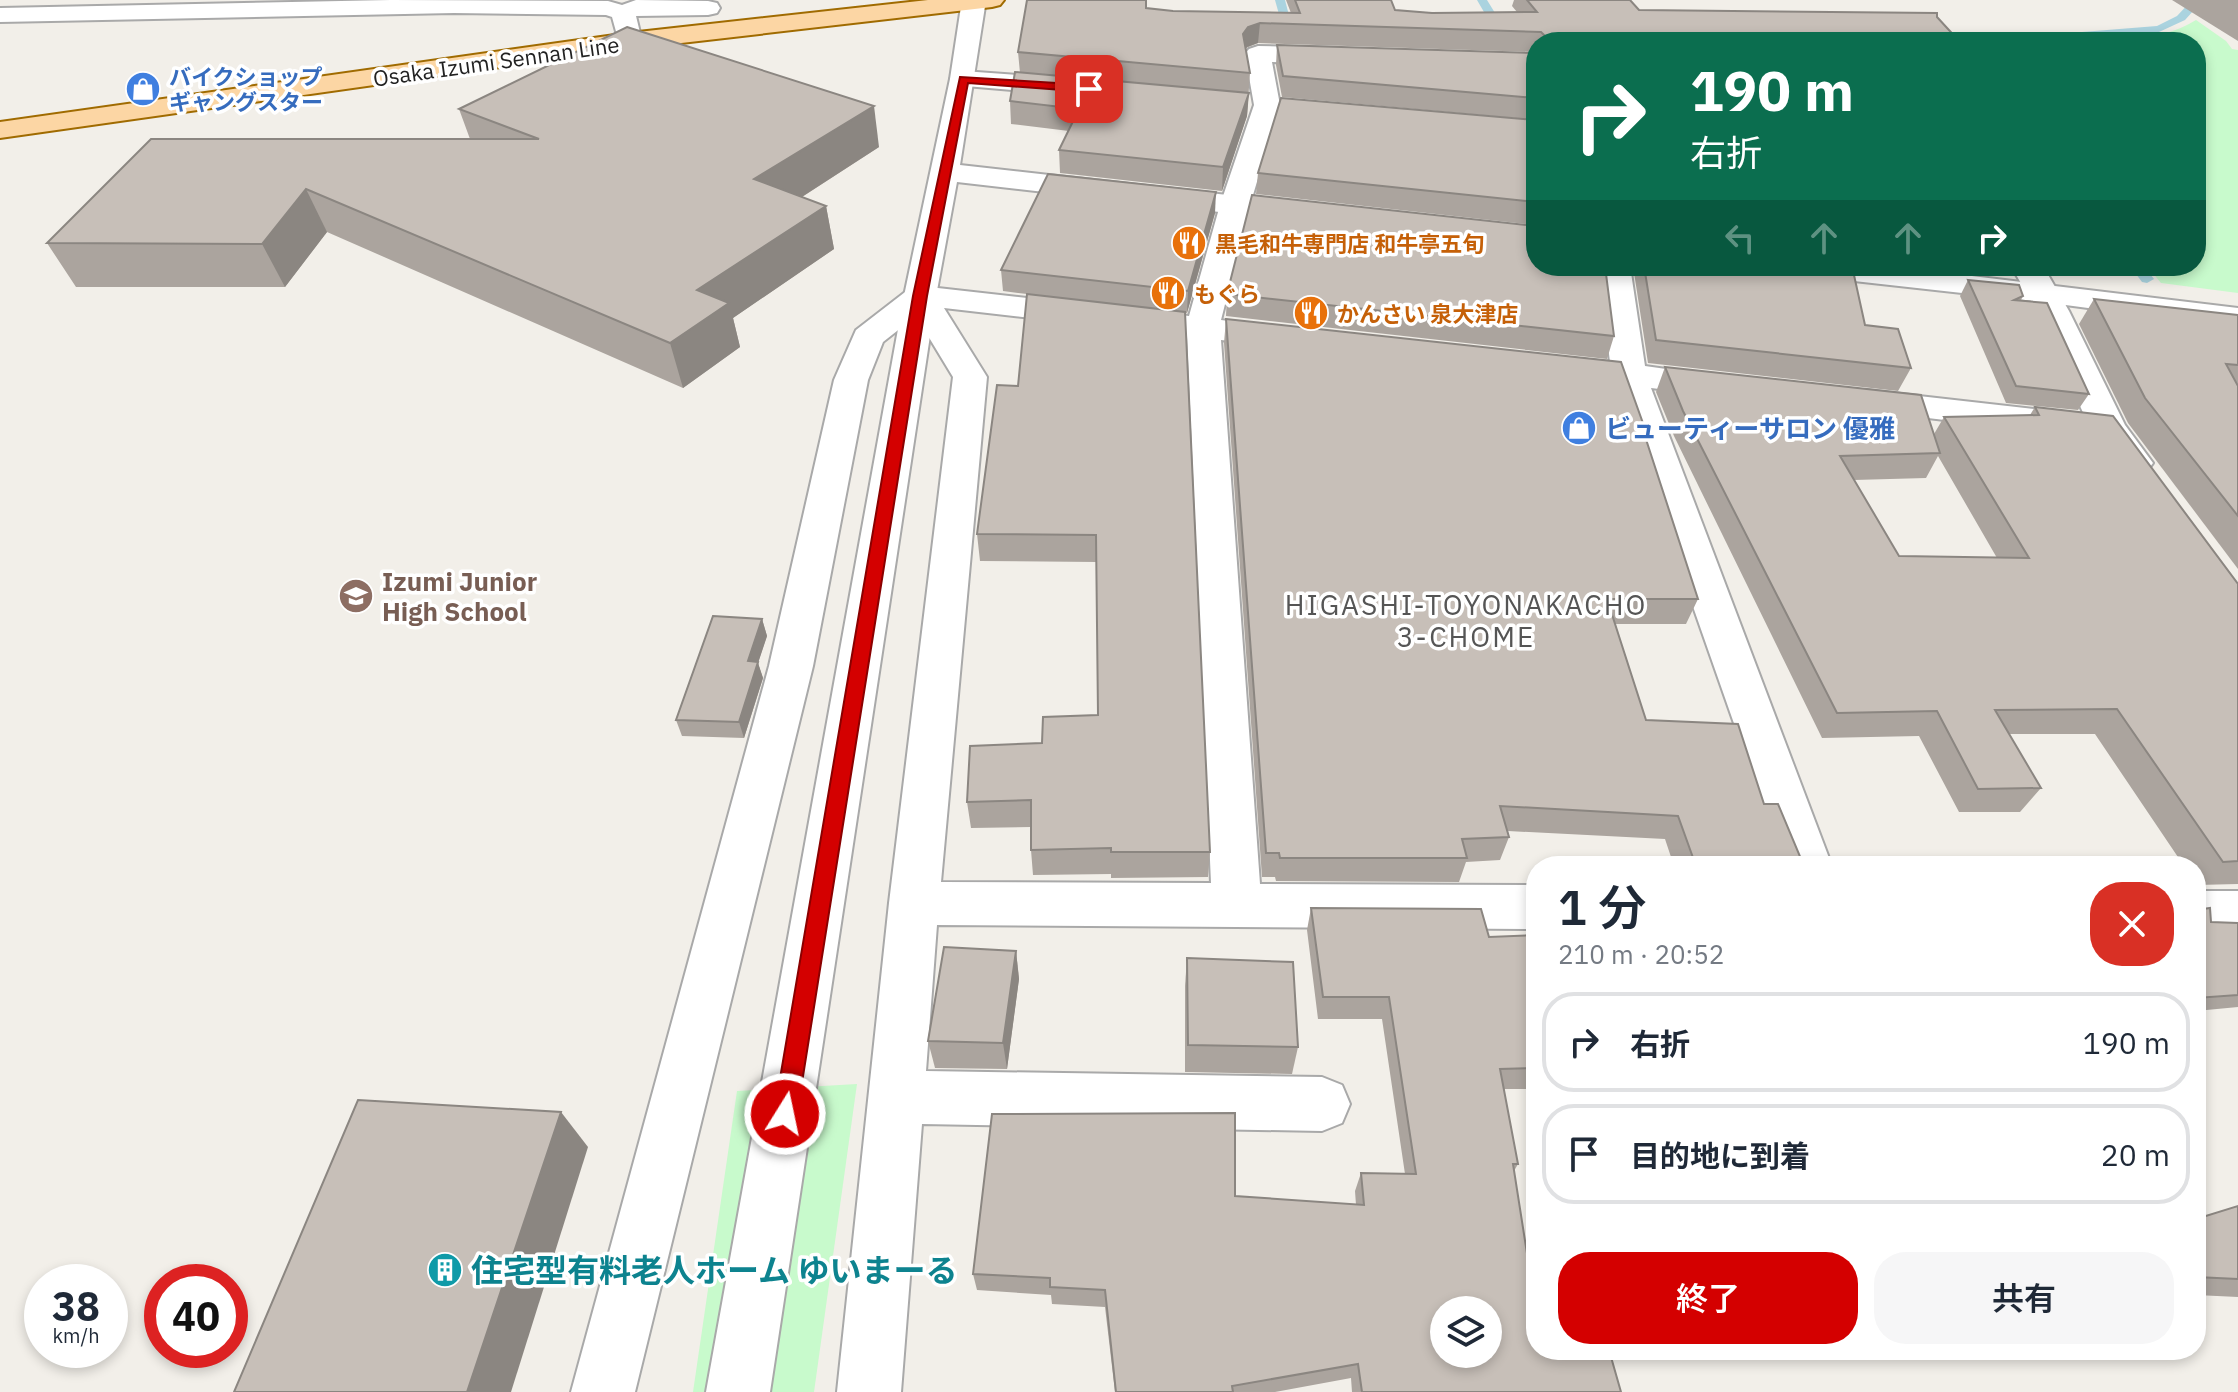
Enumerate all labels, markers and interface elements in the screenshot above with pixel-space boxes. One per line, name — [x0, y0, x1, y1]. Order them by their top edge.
street label: Osaka Izumi Sennan Line — [371, 29, 621, 93]
text: 190 m — [1690, 54, 1854, 126]
pin — [1055, 55, 1123, 123]
place label: バイクショップ ギャングスター — [169, 62, 323, 116]
icon: right — [1558, 64, 1662, 168]
icon: arrive — [1067, 67, 1111, 111]
shop icon: バイクショップ ギャングスター — [124, 70, 162, 108]
text: 右折 — [1690, 129, 1762, 176]
icon: left — [1718, 216, 1762, 260]
icon: ahead — [1802, 216, 1846, 260]
icon: ahead — [1886, 216, 1930, 260]
icon: right — [1970, 216, 2014, 260]
restaurant icon: 黒毛和牛専門店 和牛亭五旬 — [1170, 224, 1208, 262]
place label: 黒毛和牛専門店 和牛亭五旬 — [1215, 229, 1484, 258]
restaurant icon: もぐら — [1149, 274, 1187, 312]
place label: もぐら — [1194, 279, 1260, 308]
restaurant icon: かんさい 泉大津店 — [1292, 294, 1330, 332]
place label: かんさい 泉大津店 — [1337, 299, 1518, 328]
shop icon: ビューティーサロン 優雅 — [1560, 409, 1598, 447]
place label: ビューティーサロン 優雅 — [1605, 411, 1895, 445]
place label: Izumi Junior High School — [382, 564, 537, 628]
school or university icon: Izumi Junior High School — [337, 577, 375, 615]
district label: HIGASHI-TOYONAKACHO 3-CHOME — [1285, 586, 1647, 655]
text: 1 分 — [1558, 876, 1646, 938]
button: close — [2090, 882, 2174, 966]
text: 210 m · 20:52 — [1558, 937, 1724, 971]
icon: right — [1562, 1020, 1606, 1064]
text: 190 m — [2083, 1023, 2170, 1062]
text: 右折 — [1630, 1024, 1690, 1063]
position arrow — [743, 1072, 827, 1156]
icon: arrive — [1562, 1132, 1606, 1176]
text: 20 m — [2101, 1135, 2170, 1174]
text: 目的地に到着 — [1630, 1136, 1810, 1175]
place label: 住宅型有料老人ホーム ゆいまーる — [471, 1249, 958, 1291]
building icon: 住宅型有料老人ホーム ゆいまーる — [426, 1251, 464, 1289]
button: 終了 — [1558, 1252, 1858, 1344]
button: 共有 — [1874, 1252, 2174, 1344]
speed limit sign: 40 — [144, 1264, 248, 1368]
text: 38 — [52, 1280, 100, 1332]
map controls — [1430, 1296, 1502, 1368]
button: layers — [1430, 1296, 1502, 1368]
text: km/h — [52, 1322, 100, 1349]

